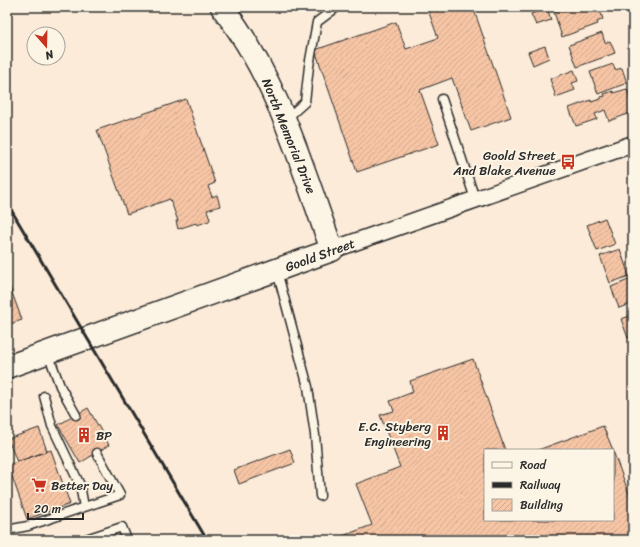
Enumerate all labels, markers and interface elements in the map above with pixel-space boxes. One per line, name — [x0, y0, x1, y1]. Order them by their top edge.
north arrow — [26, 26, 66, 66]
text: N — [42, 44, 57, 65]
street label: North Memorial Drive — [255, 75, 323, 198]
place label: Goold Street And Blake Avenue — [452, 144, 556, 182]
bus stop icon: Goold Street And Blake Avenue — [559, 153, 577, 171]
street label: Goold Street — [282, 232, 359, 278]
place label: E.C. Styberg Engineering — [358, 415, 431, 453]
place label: BP — [96, 424, 112, 447]
building icon: E.C. Styberg Engineering — [434, 424, 452, 442]
building icon: BP — [75, 426, 93, 444]
legend — [484, 449, 614, 521]
text: Road — [520, 454, 547, 476]
place label: Better Day — [51, 474, 113, 497]
text: Railway — [520, 474, 561, 496]
supermarket icon: Better Day — [30, 476, 48, 494]
text: Building — [520, 494, 563, 516]
scale bar — [28, 495, 83, 521]
text: 20 m — [34, 498, 61, 520]

